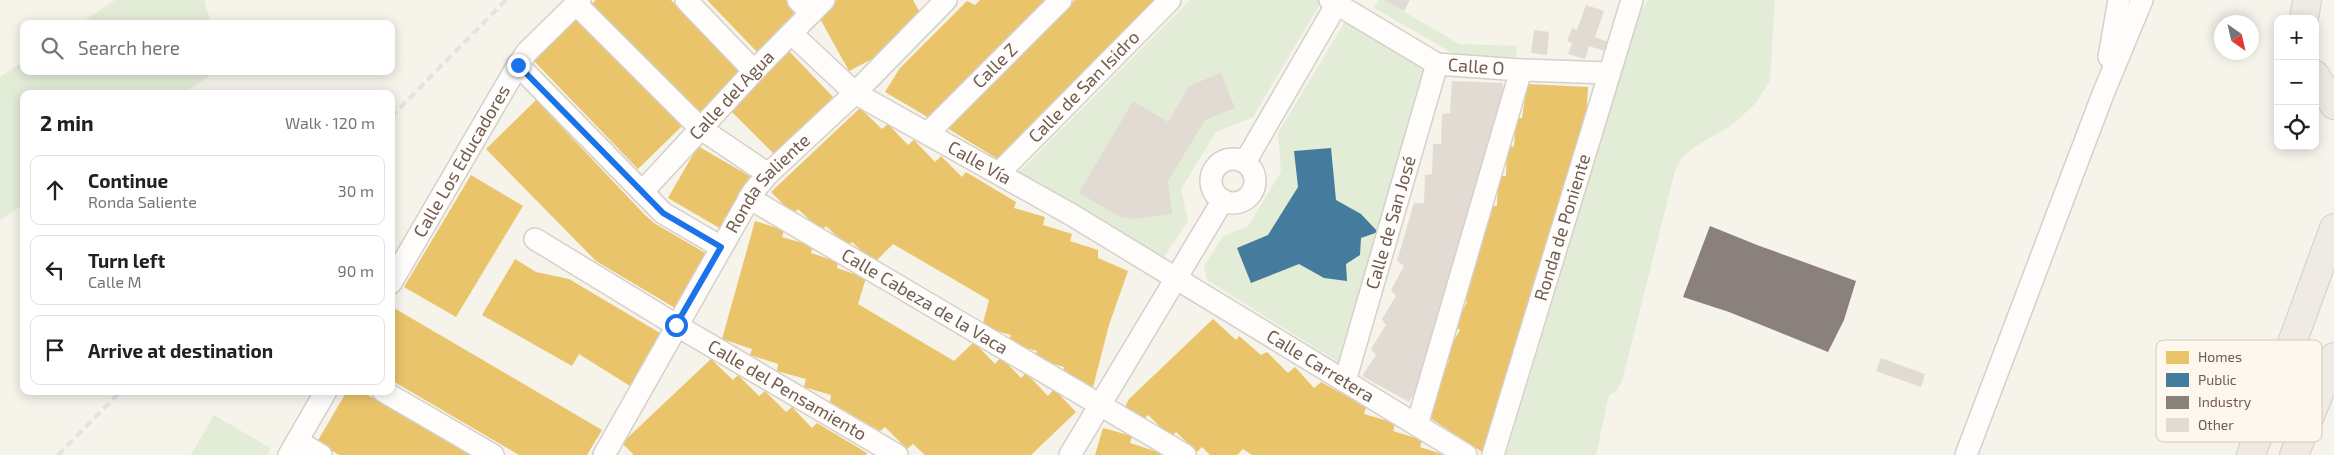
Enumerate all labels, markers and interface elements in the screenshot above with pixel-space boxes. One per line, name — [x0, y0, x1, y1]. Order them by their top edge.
north arrow — [2214, 15, 2259, 60]
map controls — [2274, 15, 2319, 150]
button: + — [2274, 15, 2319, 60]
search box — [20, 20, 395, 75]
street label: Calle de San Isidro — [1023, 26, 1144, 147]
icon: search — [38, 34, 66, 62]
text: Search here — [78, 36, 180, 59]
street label: Calle Z — [967, 38, 1022, 92]
street label: Calle del Agua — [684, 45, 778, 144]
street label: Calle O — [1447, 53, 1505, 79]
route end — [507, 54, 530, 77]
button: − — [2274, 60, 2319, 105]
street label: Calle Los Educadores — [408, 80, 514, 241]
button: locate — [2274, 105, 2319, 150]
text: 2 min — [40, 110, 94, 135]
text: Walk · 120 m — [285, 113, 375, 132]
street label: Ronda Saliente — [720, 129, 814, 237]
street label: Calle Vía — [944, 135, 1016, 189]
street label: Ronda de Poniente — [1529, 151, 1594, 303]
street label: Calle de San José — [1360, 153, 1420, 292]
text: Continue — [88, 169, 168, 192]
icon: ahead — [41, 176, 69, 204]
text: 30 m — [338, 181, 374, 200]
text: Ronda Saliente — [88, 192, 197, 211]
street label: Calle Cabeza de la Vaca — [838, 243, 1013, 358]
text: Turn left — [88, 249, 165, 272]
icon: left — [41, 256, 69, 284]
text: 90 m — [338, 261, 374, 280]
text: Calle M — [88, 272, 142, 291]
route start — [665, 314, 688, 337]
street label: Calle Carretera — [1263, 324, 1379, 407]
street label: Calle del Pensamiento — [704, 334, 871, 445]
icon: arrive — [41, 336, 69, 364]
text: Arrive at destination — [88, 339, 273, 362]
legend — [2156, 340, 2322, 442]
text: Homes — [2198, 348, 2242, 365]
text: Public — [2198, 371, 2237, 388]
text: Industry — [2198, 393, 2252, 410]
text: Other — [2198, 416, 2234, 433]

